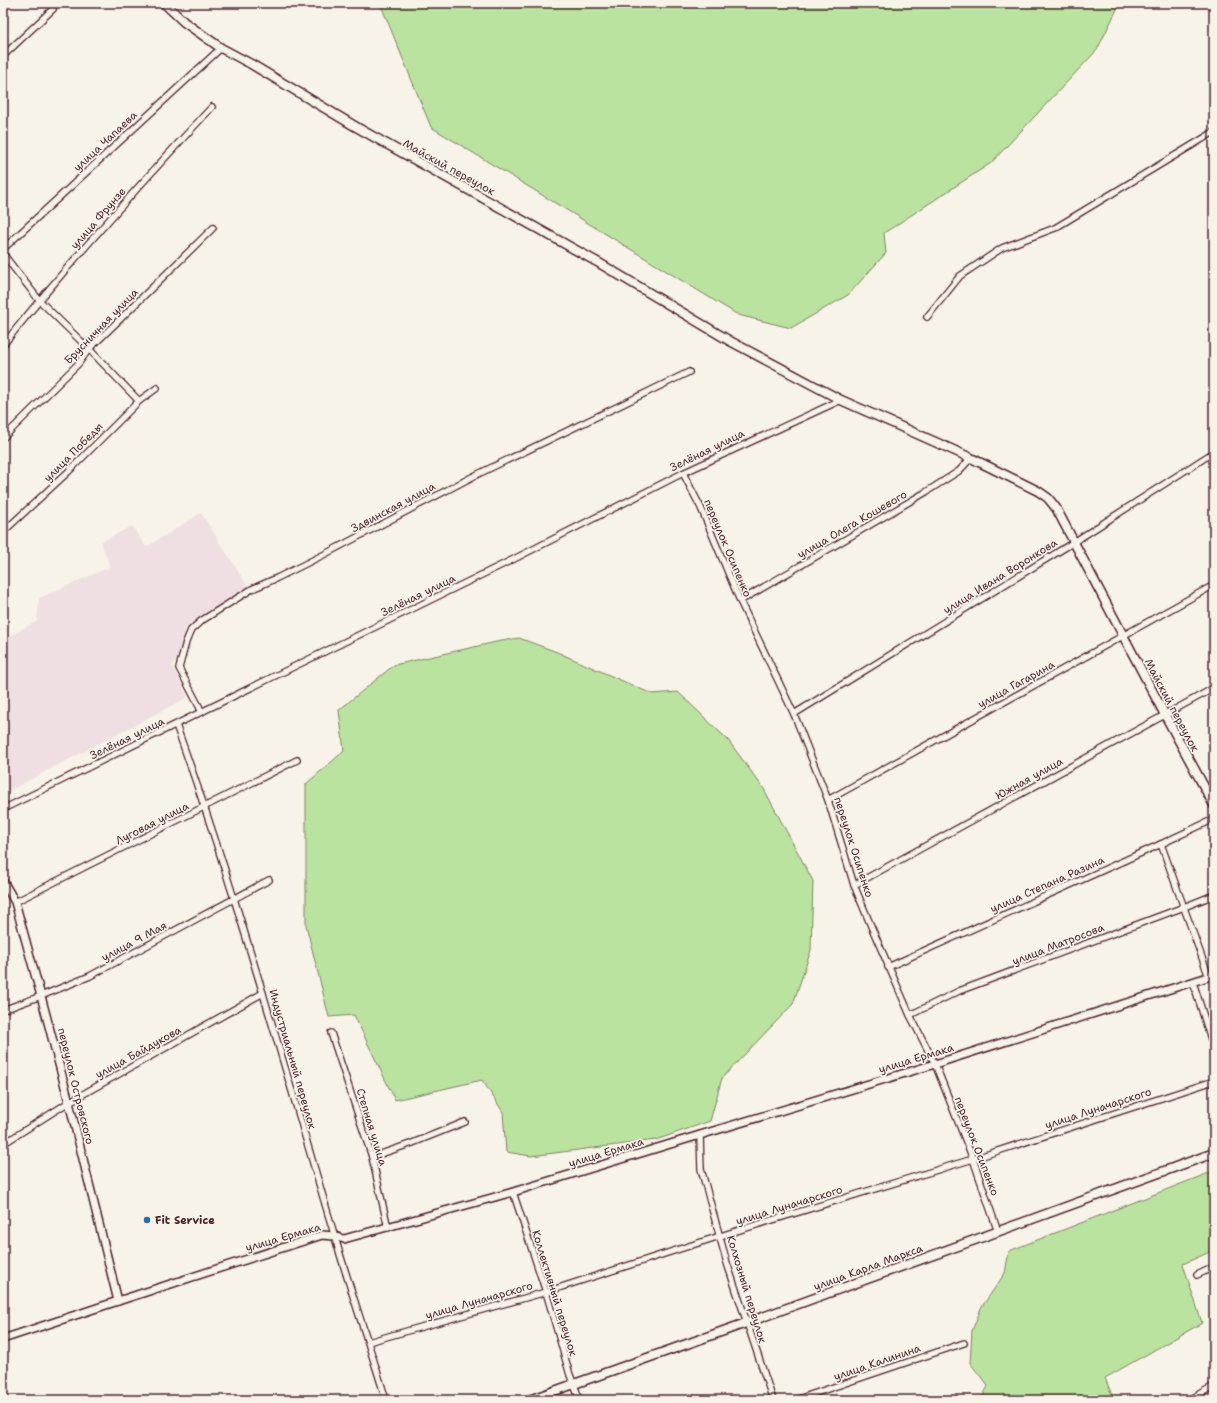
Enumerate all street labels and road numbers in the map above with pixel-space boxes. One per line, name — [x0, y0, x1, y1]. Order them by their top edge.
street label: улица Чапаева — [70, 108, 141, 175]
street label: Майский переулок — [400, 136, 498, 199]
street label: улица Фрунзе — [67, 184, 129, 252]
street label: Брусничная улица — [61, 285, 142, 368]
street label: улица Победы — [40, 419, 106, 485]
street label: Зелёная улица — [667, 426, 747, 475]
street label: Здвинская улица — [348, 479, 438, 536]
street label: улица Олега Кошевого — [795, 487, 910, 562]
street label: переулок Осипенко — [700, 497, 755, 600]
street label: улица Ивана Воронкова — [940, 535, 1060, 618]
street label: Зелёная улица — [378, 571, 458, 620]
street label: Майский переулок — [1141, 656, 1202, 754]
street label: улица Гагарина — [975, 657, 1057, 712]
street label: Зелёная улица — [87, 714, 167, 763]
street label: Южная улица — [993, 754, 1066, 803]
street label: переулок Осипенко — [830, 795, 877, 900]
street label: Луговая улица — [113, 799, 191, 848]
street label: улица Степана Разина — [988, 852, 1107, 916]
street label: улица 9 Мая — [99, 918, 170, 965]
street label: улица Матросова — [1010, 920, 1106, 969]
street label: Индустриальный переулок — [265, 987, 320, 1131]
street label: улица Байдукова — [93, 1023, 184, 1082]
street label: переулок Островского — [54, 1026, 97, 1146]
street label: улица Ермака — [877, 1040, 956, 1077]
street label: улица Луначарского — [1043, 1084, 1154, 1133]
street label: Степная улица — [353, 1087, 390, 1168]
street label: переулок Осипенко — [951, 1095, 1002, 1198]
street label: улица Ермака — [567, 1134, 646, 1171]
street label: улица Луначарского — [734, 1182, 845, 1229]
street label: улица Ермака — [244, 1220, 323, 1255]
street label: Коллективный переулок — [528, 1228, 581, 1358]
street label: Колхозный переулок — [723, 1233, 770, 1345]
street label: улица Карла Маркса — [812, 1241, 925, 1294]
street label: улица Луначарского — [424, 1278, 535, 1323]
street label: улица Калинина — [832, 1341, 923, 1384]

